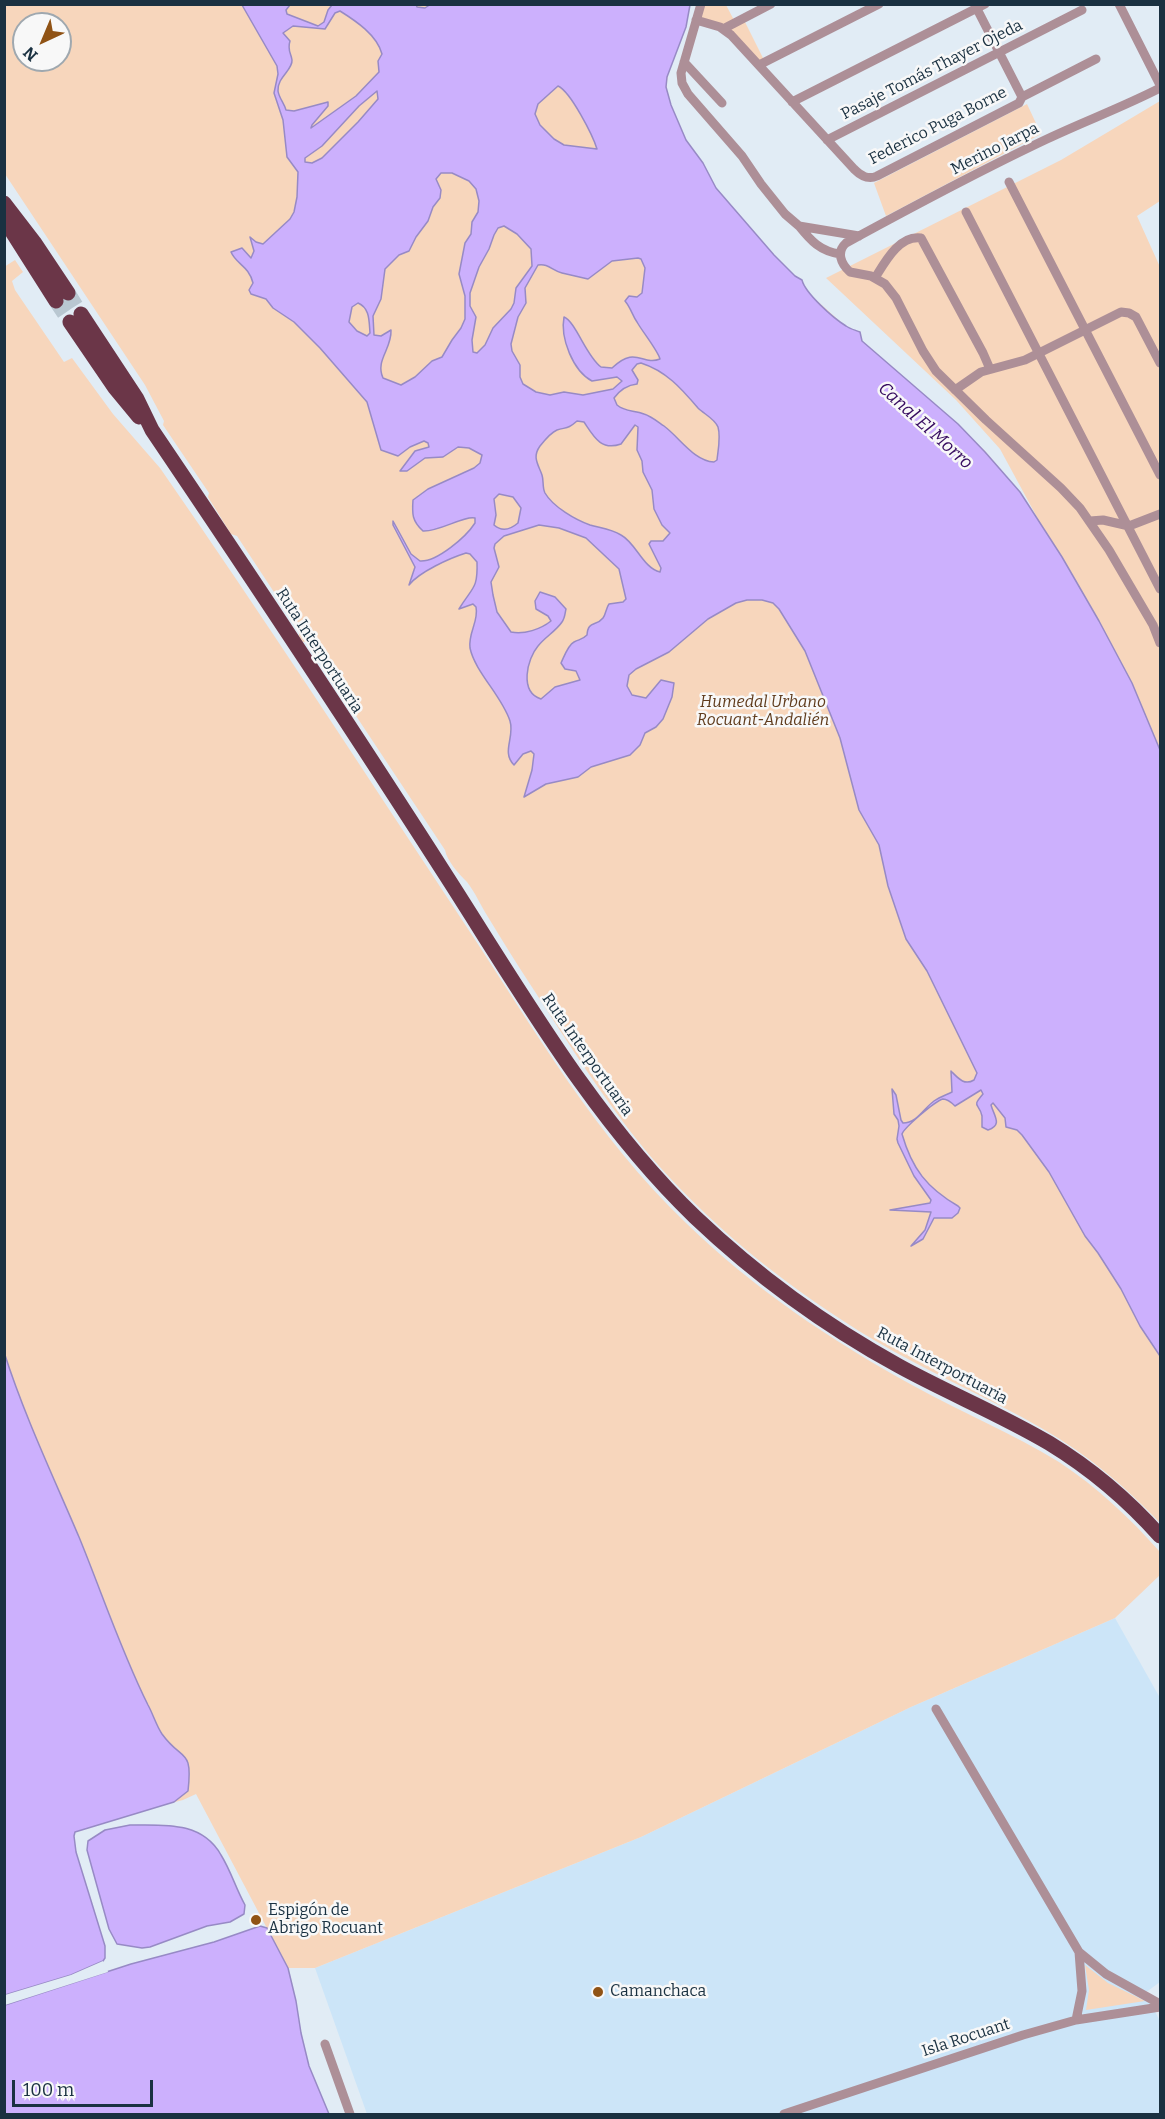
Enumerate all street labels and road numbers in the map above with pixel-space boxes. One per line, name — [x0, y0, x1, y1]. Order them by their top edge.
street label: Pasaje Tomás Thayer Ojeda — [838, 16, 1026, 124]
street label: Federico Puga Borne — [866, 83, 1010, 169]
street label: Merino Jarpa — [948, 119, 1042, 179]
street label: Ruta Interportuaria — [271, 585, 367, 717]
street label: Ruta Interportuaria — [538, 990, 636, 1120]
street label: Ruta Interportuaria — [873, 1323, 1011, 1409]
street label: Isla Rocuant — [920, 2015, 1012, 2061]

